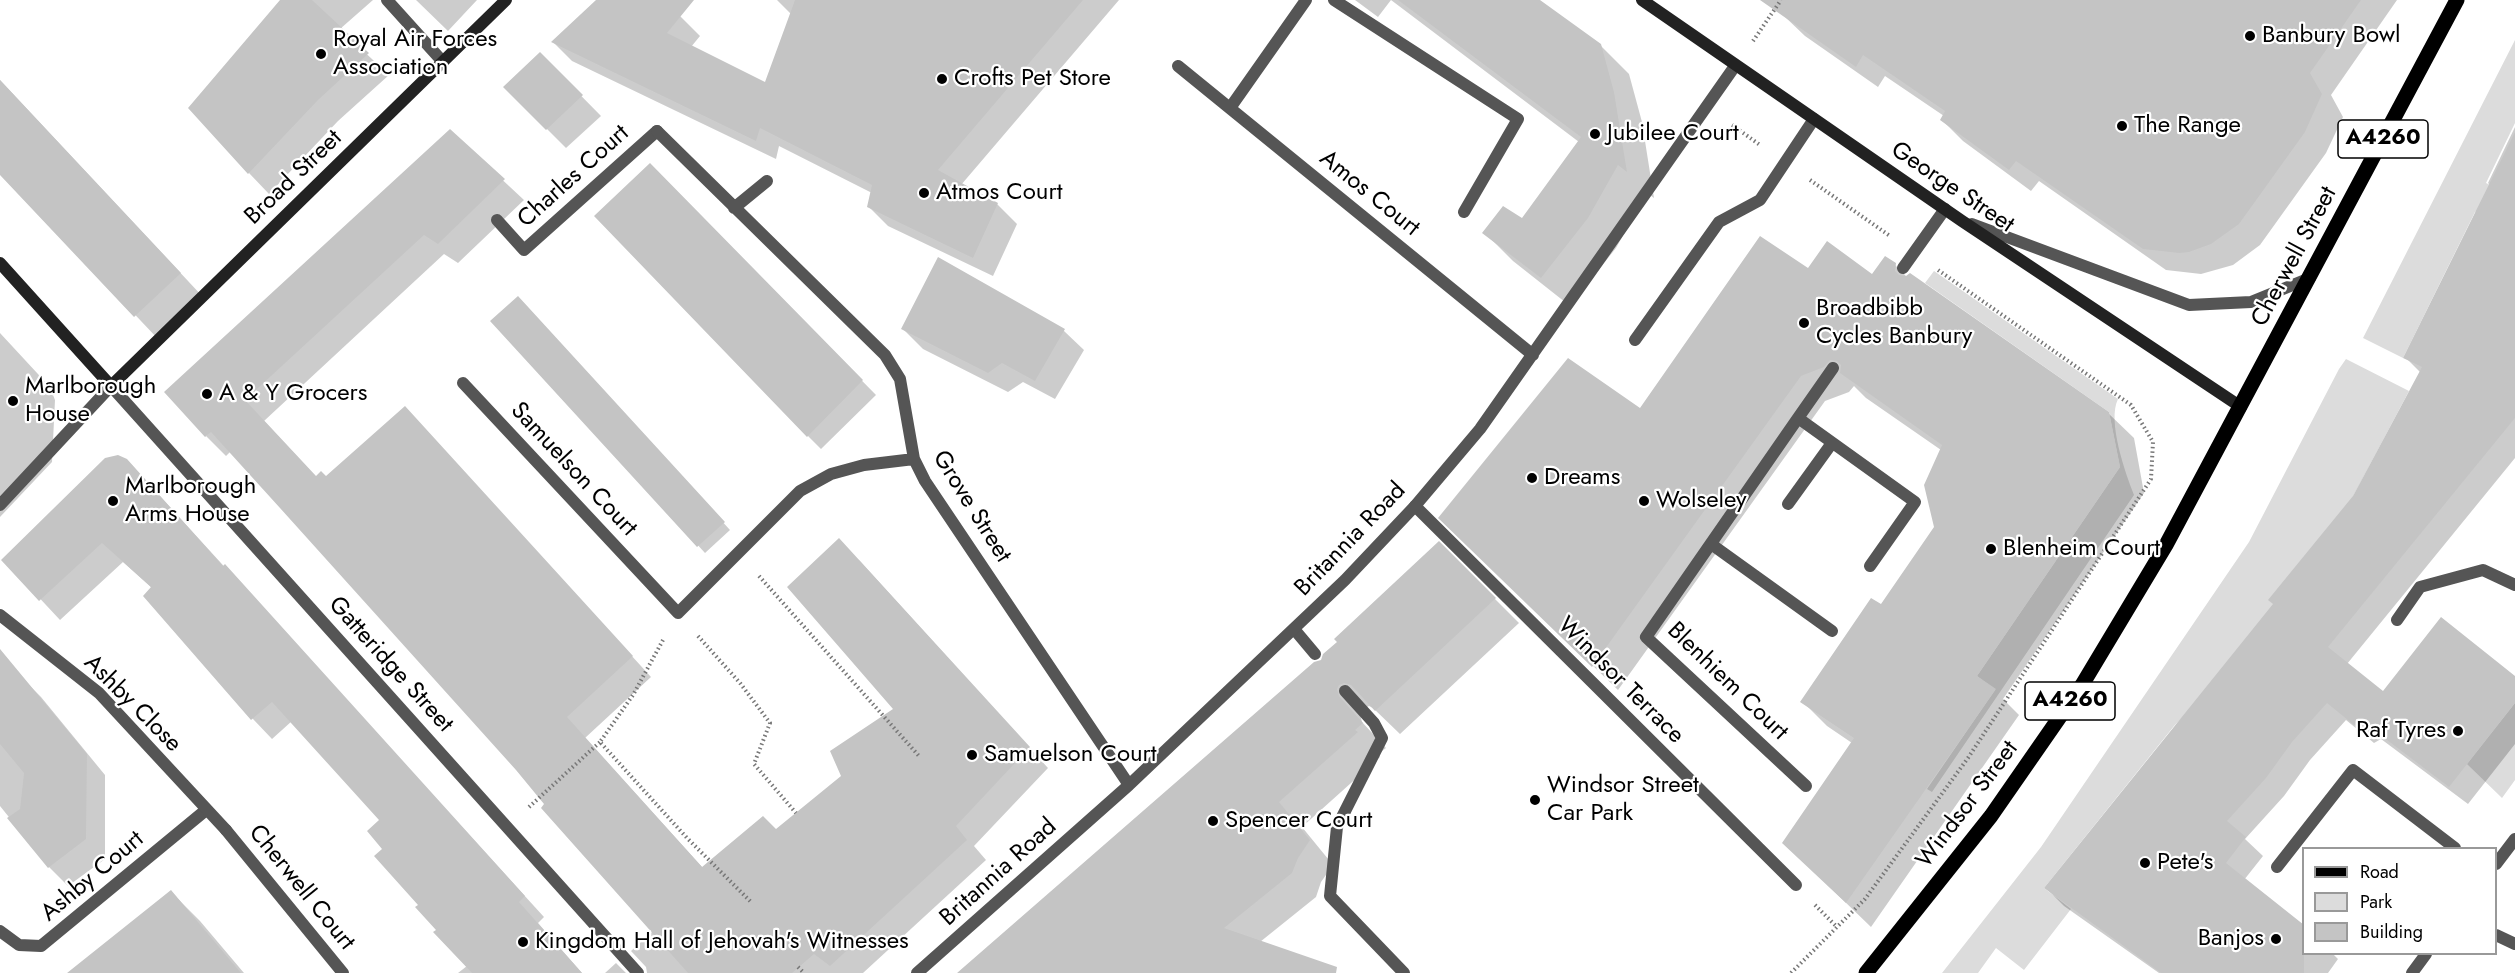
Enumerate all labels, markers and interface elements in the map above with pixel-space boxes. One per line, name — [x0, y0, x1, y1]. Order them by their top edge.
place label: Banbury Bowl — [2262, 22, 2401, 50]
place label: Royal Air Forces Association — [333, 26, 497, 82]
marker: Banbury Bowl — [2243, 29, 2257, 43]
marker: Royal Air Forces Association — [314, 47, 328, 61]
place label: Crofts Pet Store — [954, 65, 1111, 93]
marker: Crofts Pet Store — [935, 72, 949, 86]
place label: The Range — [2134, 112, 2241, 140]
marker: The Range — [2115, 119, 2129, 133]
street label: Charles Court — [512, 120, 636, 234]
place label: Jubilee Court — [1607, 120, 1739, 148]
road number: A4260 — [2338, 120, 2428, 158]
street label: Broad Street — [239, 125, 349, 231]
marker: Jubilee Court — [1588, 127, 1602, 141]
street label: George Street — [1885, 136, 2019, 240]
street label: Amos Court — [1313, 145, 1425, 243]
place label: Atmos Court — [936, 179, 1062, 207]
street label: Cherwell Street — [2246, 182, 2344, 332]
marker: Atmos Court — [917, 186, 931, 200]
place label: Broadbibb Cycles Banbury — [1816, 295, 1972, 351]
marker: Broadbibb Cycles Banbury — [1797, 316, 1811, 330]
place label: Marlborough House — [25, 373, 156, 429]
place label: A & Y Grocers — [219, 380, 367, 408]
marker: A & Y Grocers — [200, 387, 214, 401]
marker: Marlborough House — [6, 394, 20, 408]
street label: Samuelson Court — [504, 397, 642, 543]
street label: Grove Street — [925, 446, 1017, 568]
place label: Dreams — [1544, 464, 1620, 492]
marker: Dreams — [1525, 471, 1539, 485]
place label: Marlborough Arms House — [125, 473, 256, 529]
street label: Britannia Road — [1290, 477, 1412, 603]
place label: Wolseley — [1656, 487, 1747, 515]
marker: Marlborough Arms House — [106, 494, 120, 508]
marker: Wolseley — [1637, 494, 1651, 508]
place label: Blenheim Court — [2003, 535, 2160, 563]
marker: Blenheim Court — [1984, 542, 1998, 556]
street label: Gatteridge Street — [322, 591, 458, 739]
street label: Windsor Terrace — [1551, 612, 1689, 750]
street label: Blenhiem Court — [1660, 617, 1794, 747]
street label: Ashby Close — [77, 649, 187, 759]
road number: A4260 — [2025, 682, 2115, 720]
place label: Raf Tyres — [2356, 717, 2446, 745]
marker: Raf Tyres — [2451, 724, 2465, 738]
street label: Windsor Street — [1911, 736, 2025, 874]
place label: Samuelson Court — [984, 741, 1157, 769]
marker: Samuelson Court — [965, 748, 979, 762]
place label: Windsor Street Car Park — [1547, 772, 1699, 828]
marker: Windsor Street Car Park — [1528, 793, 1542, 807]
place label: Spencer Court — [1225, 807, 1372, 835]
street label: Britannia Road — [935, 813, 1063, 933]
marker: Spencer Court — [1206, 814, 1220, 828]
street label: Cherwell Court — [242, 819, 360, 957]
street label: Ashby Court — [36, 826, 150, 928]
legend — [2302, 847, 2497, 955]
place label: Pete's — [2157, 849, 2213, 877]
marker: Pete's — [2138, 856, 2152, 870]
text: Road — [2360, 859, 2399, 885]
text: Park — [2360, 889, 2392, 915]
text: Building — [2360, 919, 2423, 945]
place label: Banjos — [2198, 925, 2264, 953]
place label: Kingdom Hall of Jehovah's Witnesses — [535, 928, 909, 956]
marker: Banjos — [2269, 932, 2283, 946]
marker: Kingdom Hall of Jehovah's Witnesses — [516, 935, 530, 949]

